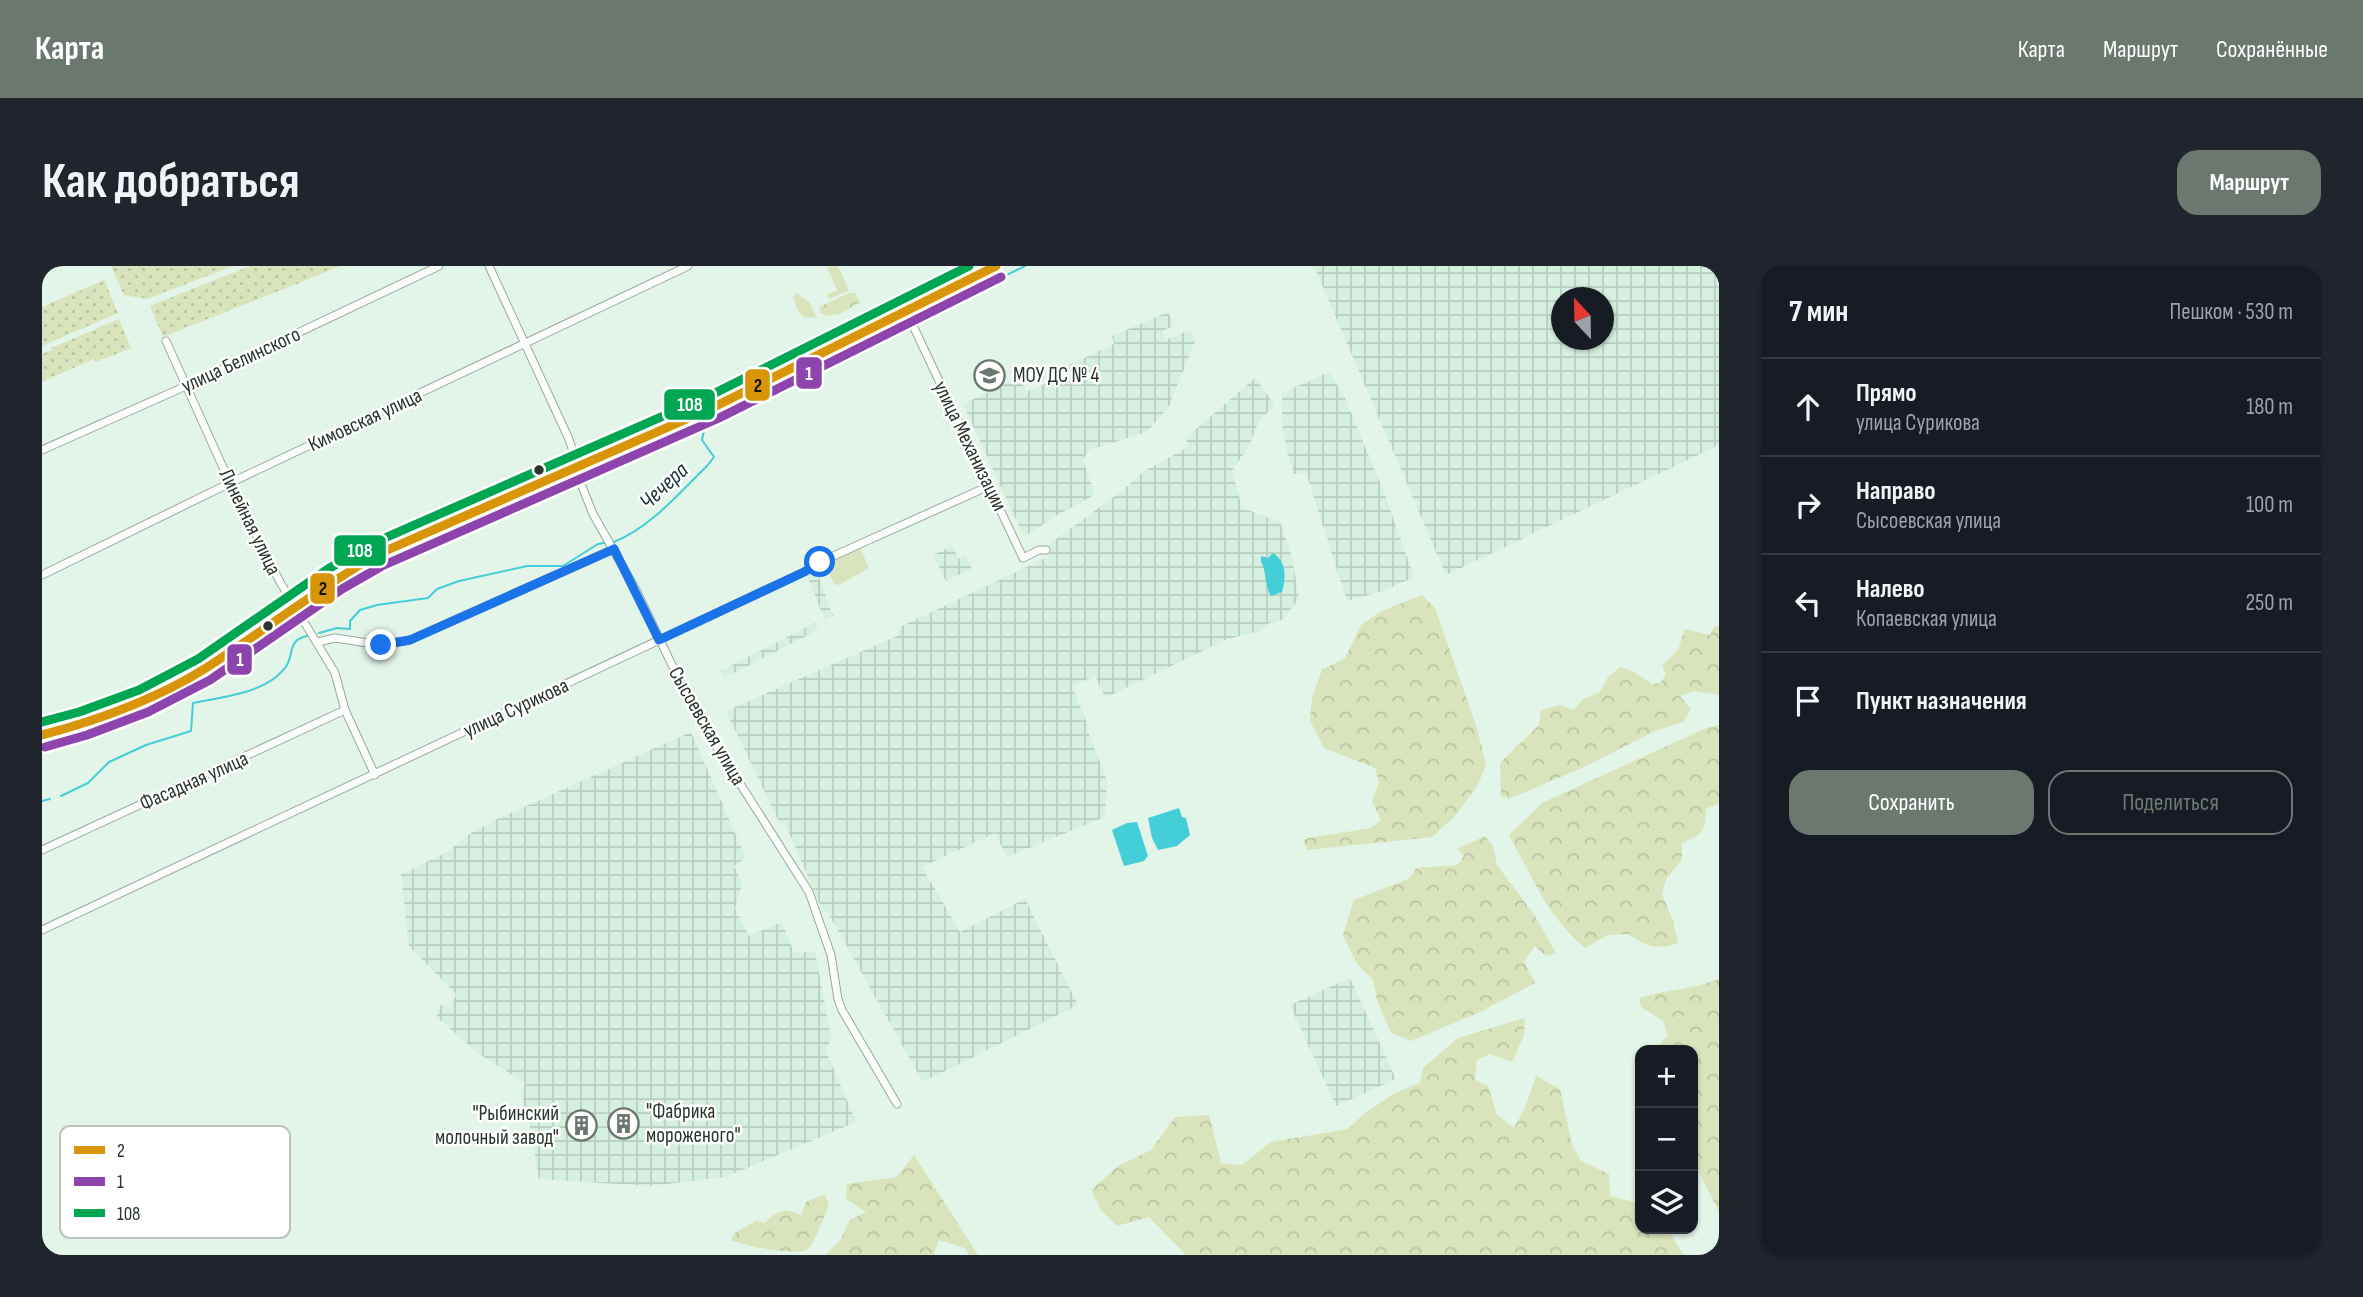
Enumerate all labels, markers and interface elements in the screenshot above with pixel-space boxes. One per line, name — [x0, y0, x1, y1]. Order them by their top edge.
text: Карта — [35, 29, 104, 69]
text: Карта — [2018, 35, 2065, 64]
text: Маршрут — [2103, 35, 2178, 64]
text: Сохранённые — [2216, 35, 2328, 64]
button: Маршрут — [2177, 150, 2321, 215]
text: Как добраться — [42, 153, 300, 212]
north arrow — [1551, 287, 1614, 350]
text: 7 мин — [1789, 294, 1848, 330]
text: Пешком · 530 m — [2169, 298, 2293, 326]
street label: улица Белинского — [178, 322, 304, 398]
line badge: 1 — [795, 356, 823, 390]
school or university icon: МОУ ДС № 4 — [973, 358, 1007, 392]
text: 1 — [805, 363, 813, 386]
place label: МОУ ДС № 4 — [1013, 363, 1100, 388]
line badge: 2 — [744, 368, 771, 402]
text: 2 — [754, 375, 762, 398]
street label: улица Механизации — [928, 377, 1012, 515]
text: Прямо — [1856, 378, 1917, 409]
street label: Кимовская улица — [304, 383, 426, 457]
line badge: 108 — [663, 388, 716, 421]
icon: ahead — [1789, 388, 1827, 426]
text: 180 m — [2246, 393, 2293, 421]
text: 108 — [677, 394, 703, 417]
text: улица Сурикова — [1856, 409, 1980, 437]
water label: Чечера — [634, 456, 695, 516]
unlabelled marker — [532, 463, 546, 477]
street label: Линейная улица — [214, 465, 286, 579]
text: Направо — [1856, 476, 1935, 507]
icon: right — [1789, 486, 1827, 524]
text: 100 m — [2246, 491, 2293, 519]
text: Сысоевская улица — [1856, 507, 2001, 535]
line badge: 108 — [333, 534, 387, 567]
text: 108 — [347, 540, 373, 563]
route start — [804, 546, 835, 577]
line badge: 2 — [309, 572, 336, 605]
text: Налево — [1856, 574, 1925, 605]
text: 2 — [319, 578, 327, 601]
icon: left — [1789, 584, 1827, 622]
text: 250 m — [2246, 589, 2293, 617]
text: Копаевская улица — [1856, 605, 1997, 633]
unlabelled marker — [261, 619, 275, 633]
route end — [365, 629, 396, 660]
line badge: 1 — [226, 643, 253, 676]
text: 1 — [236, 649, 244, 672]
street label: Сысоевская улица — [663, 662, 751, 790]
street label: улица Сурикова — [459, 673, 573, 743]
icon: arrive — [1789, 682, 1827, 720]
text: Пункт назначения — [1856, 686, 2027, 717]
street label: Фасадная улица — [136, 746, 252, 816]
button: Сохранить — [1789, 770, 2034, 835]
button: Поделиться — [2048, 770, 2293, 835]
map controls — [1635, 1045, 1698, 1234]
button: + — [1635, 1045, 1698, 1108]
place label: "Фабрика мороженого" — [646, 1099, 741, 1148]
place label: "Рыбинский молочный завод" — [435, 1101, 559, 1150]
building icon: "Фабрика мороженого" — [606, 1106, 640, 1140]
building icon: "Рыбинский молочный завод" — [565, 1108, 599, 1142]
button: − — [1635, 1108, 1698, 1171]
legend — [60, 1126, 290, 1238]
text: 2 — [117, 1140, 125, 1163]
text: 1 — [117, 1171, 124, 1194]
button: layers — [1635, 1171, 1698, 1234]
text: 108 — [117, 1203, 140, 1226]

